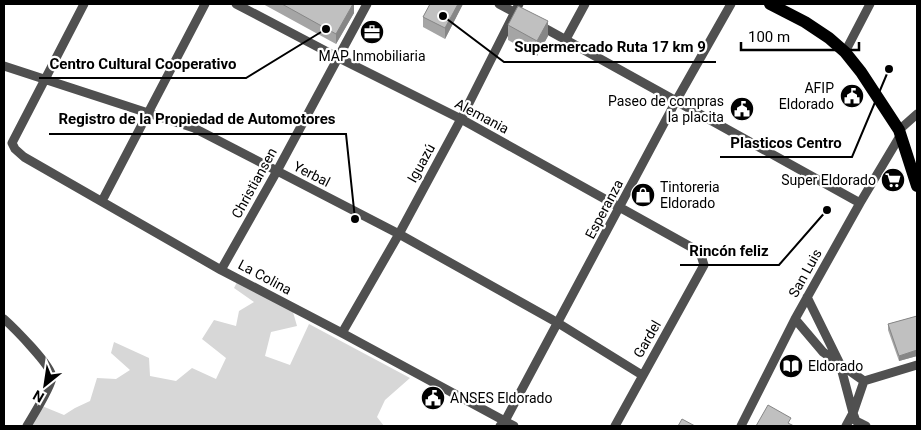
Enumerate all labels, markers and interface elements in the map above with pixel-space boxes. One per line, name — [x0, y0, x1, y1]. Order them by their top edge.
office icon: MAP Inmobiliaria — [359, 19, 385, 45]
scale bar — [741, 20, 858, 52]
text: 100 m — [748, 28, 790, 46]
callout: Supermercado Ruta 17 km 9 — [504, 32, 716, 62]
text: Supermercado Ruta 17 km 9 — [514, 38, 706, 56]
callout: Centro Cultural Cooperativo — [39, 48, 246, 78]
place label: MAP Inmobiliaria — [318, 48, 426, 64]
text: Centro Cultural Cooperativo — [49, 55, 237, 73]
place label: AFIP Eldorado — [779, 80, 834, 112]
public building icon: AFIP Eldorado — [839, 83, 865, 109]
place label: Paseo de compras la placita — [608, 93, 724, 125]
street label: Alemania — [452, 95, 512, 137]
public building icon: Paseo de compras la placita — [729, 96, 755, 122]
callout: Registro de la Propiedad de Automotores — [49, 104, 346, 134]
text: Registro de la Propiedad de Automotores — [58, 110, 336, 128]
callout: Plasticos Centro — [720, 127, 852, 157]
text: Plasticos Centro — [730, 134, 842, 152]
street label: Iguazú — [404, 141, 438, 185]
street label: Christiansen — [228, 145, 280, 221]
street label: Yerbal — [291, 158, 333, 190]
supermarket icon: Super Eldorado — [880, 167, 906, 193]
place label: Super Eldorado — [781, 172, 876, 188]
street label: Esperanza — [582, 177, 626, 241]
place label: Tintoreria Eldorado — [660, 179, 720, 211]
shop icon: Tintoreria Eldorado — [630, 182, 656, 208]
callout: Rincón feliz — [680, 235, 779, 265]
text: Rincón feliz — [689, 242, 769, 260]
street label: San Luis — [785, 246, 825, 300]
street label: La Colina — [236, 256, 294, 298]
street label: Gardel — [630, 317, 664, 361]
library icon: Eldorado — [778, 353, 804, 379]
place label: Eldorado — [808, 358, 863, 374]
north arrow — [20, 360, 70, 410]
public building icon: ANSES Eldorado — [420, 385, 446, 411]
text: N — [30, 387, 47, 406]
place label: ANSES Eldorado — [450, 390, 552, 406]

